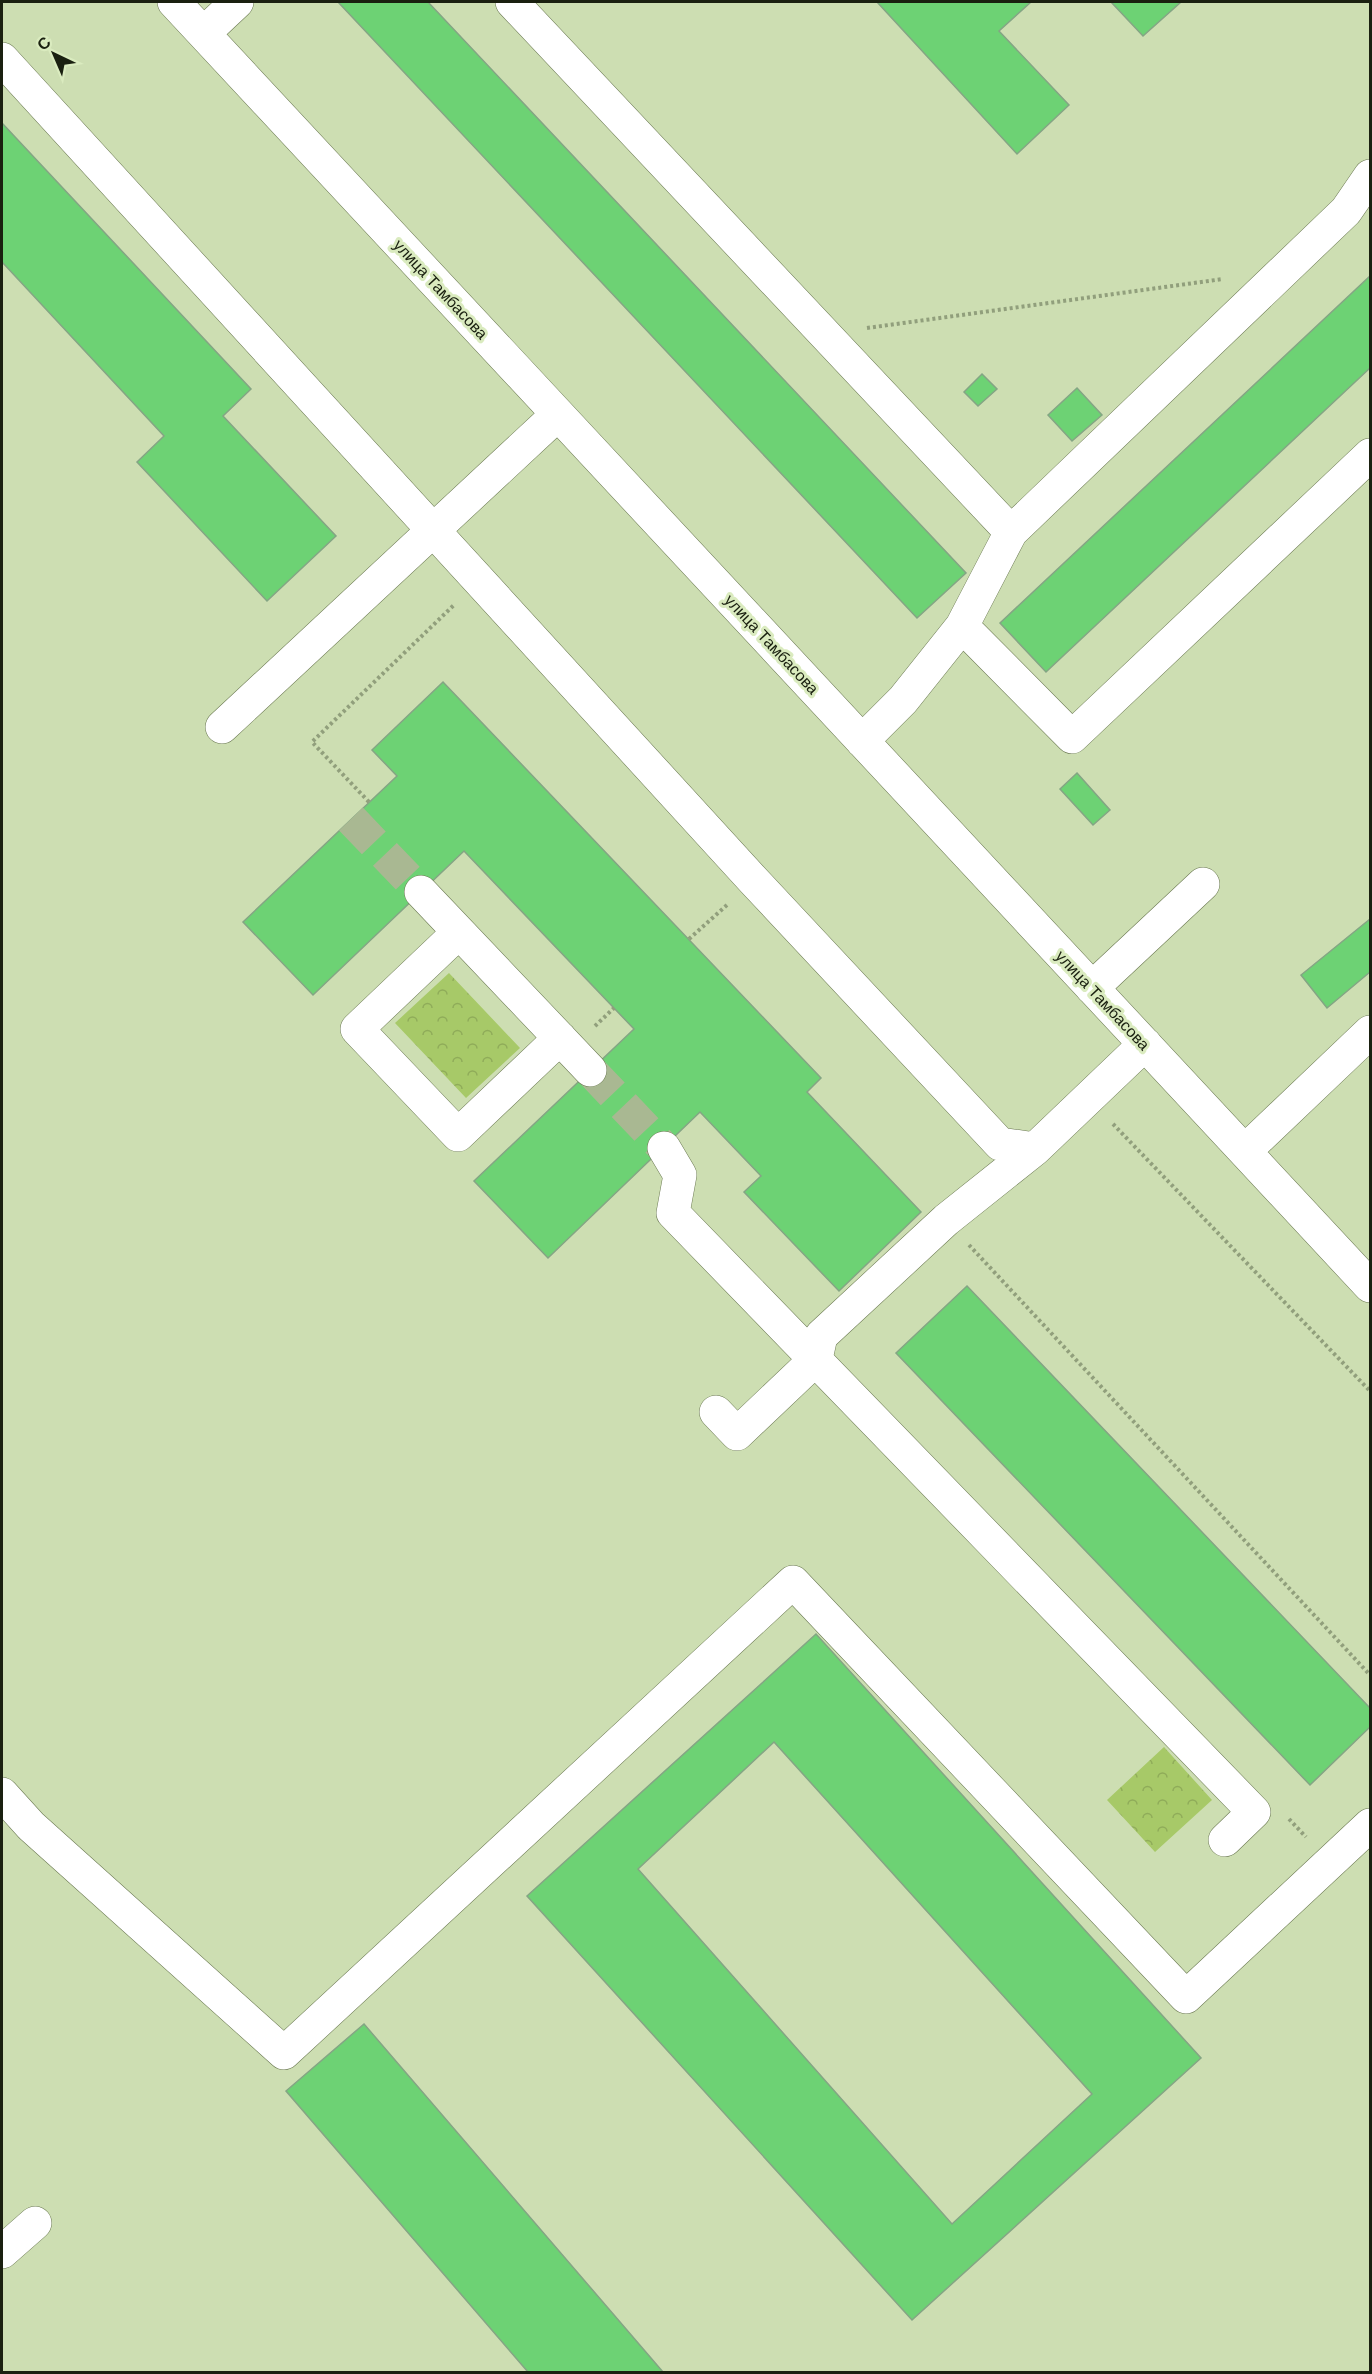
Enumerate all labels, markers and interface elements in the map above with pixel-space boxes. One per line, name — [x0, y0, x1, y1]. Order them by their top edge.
north arrow — [24, 24, 84, 84]
text: С — [34, 33, 54, 54]
street label: улица Тамбасова — [390, 236, 491, 342]
street label: улица Тамбасова — [721, 591, 822, 697]
street label: улица Тамбасова — [1052, 947, 1153, 1053]

